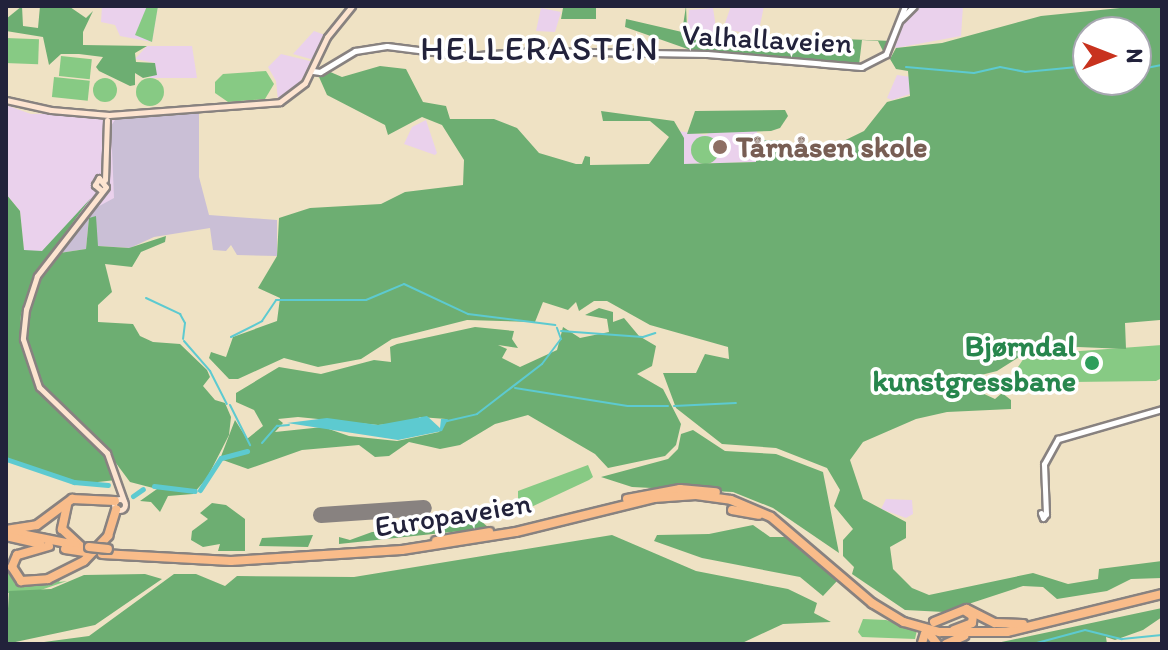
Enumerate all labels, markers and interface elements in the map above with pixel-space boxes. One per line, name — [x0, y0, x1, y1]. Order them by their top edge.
north arrow — [1072, 16, 1152, 96]
street label: Valhallaveien — [681, 17, 853, 61]
district label: HELLERASTEN — [420, 29, 660, 69]
text: N — [1121, 49, 1148, 63]
place label: Tårnåsen skole — [736, 129, 927, 165]
marker: Tårnåsen skole — [711, 138, 729, 156]
place label: Bjørndal kunstgressbane — [873, 328, 1076, 398]
marker: Bjørndal kunstgressbane — [1083, 354, 1101, 372]
street label: Europaveien — [372, 485, 534, 545]

